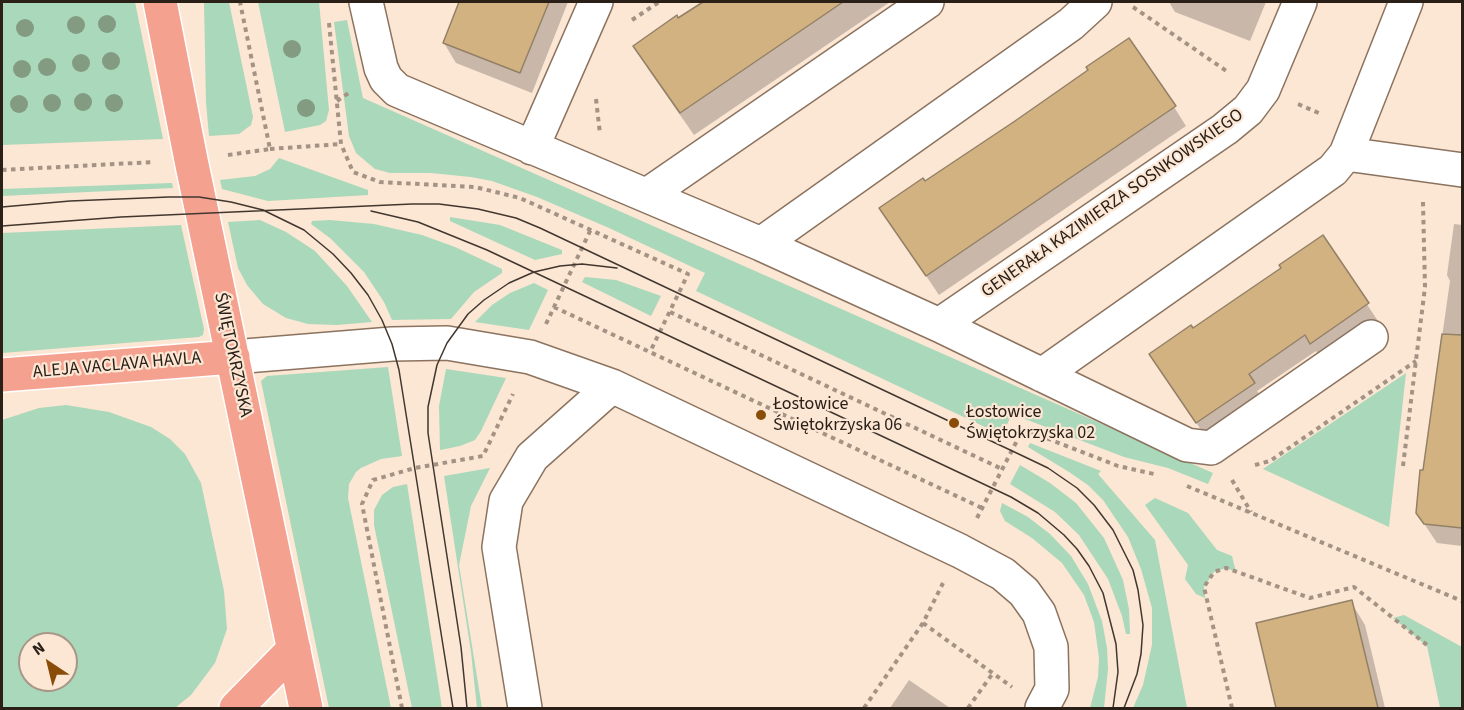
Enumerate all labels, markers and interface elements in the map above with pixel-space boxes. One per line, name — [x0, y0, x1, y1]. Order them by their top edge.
street label: GENERAŁA KAZIMIERZA SOSNKOWSKIEGO — [978, 105, 1248, 303]
street label: ŚWIĘTOKRZYSKA — [208, 291, 256, 419]
street label: ALEJA VACLAVA HAVLA — [32, 348, 202, 384]
place label: Łostowice Świętokrzyska 06 — [773, 394, 902, 436]
place label: Łostowice Świętokrzyska 02 — [966, 402, 1095, 444]
marker: Łostowice Świętokrzyska 06 — [754, 408, 768, 422]
marker: Łostowice Świętokrzyska 02 — [947, 416, 961, 430]
north arrow — [18, 632, 78, 692]
text: N — [28, 637, 49, 661]

